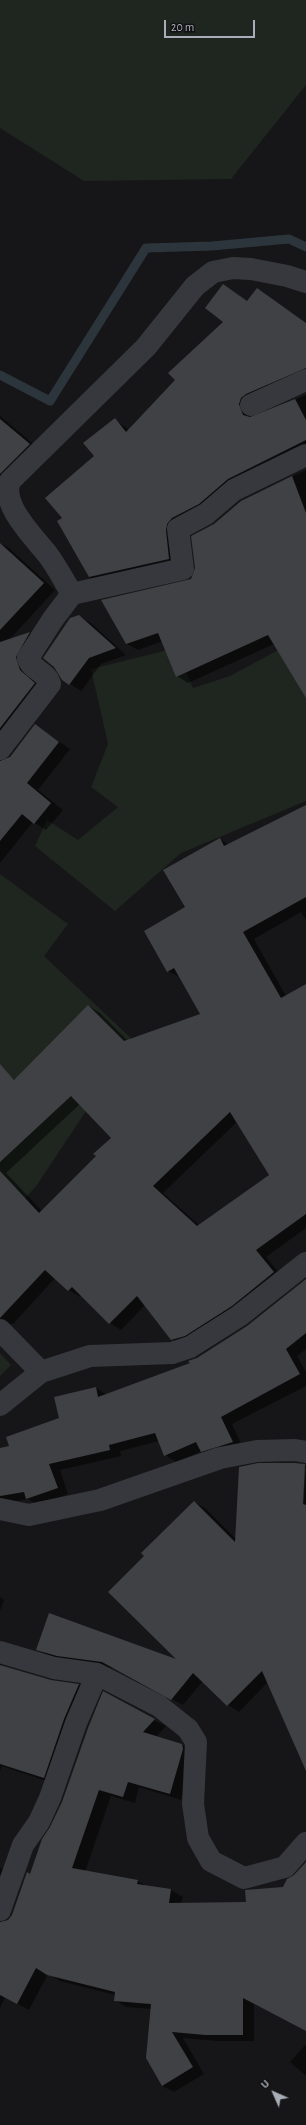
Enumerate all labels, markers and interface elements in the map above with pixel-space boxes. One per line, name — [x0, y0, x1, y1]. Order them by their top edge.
scale bar — [166, 12, 257, 38]
text: 20 m — [171, 21, 194, 33]
north arrow — [254, 2073, 294, 2113]
text: U — [259, 2078, 272, 2091]

